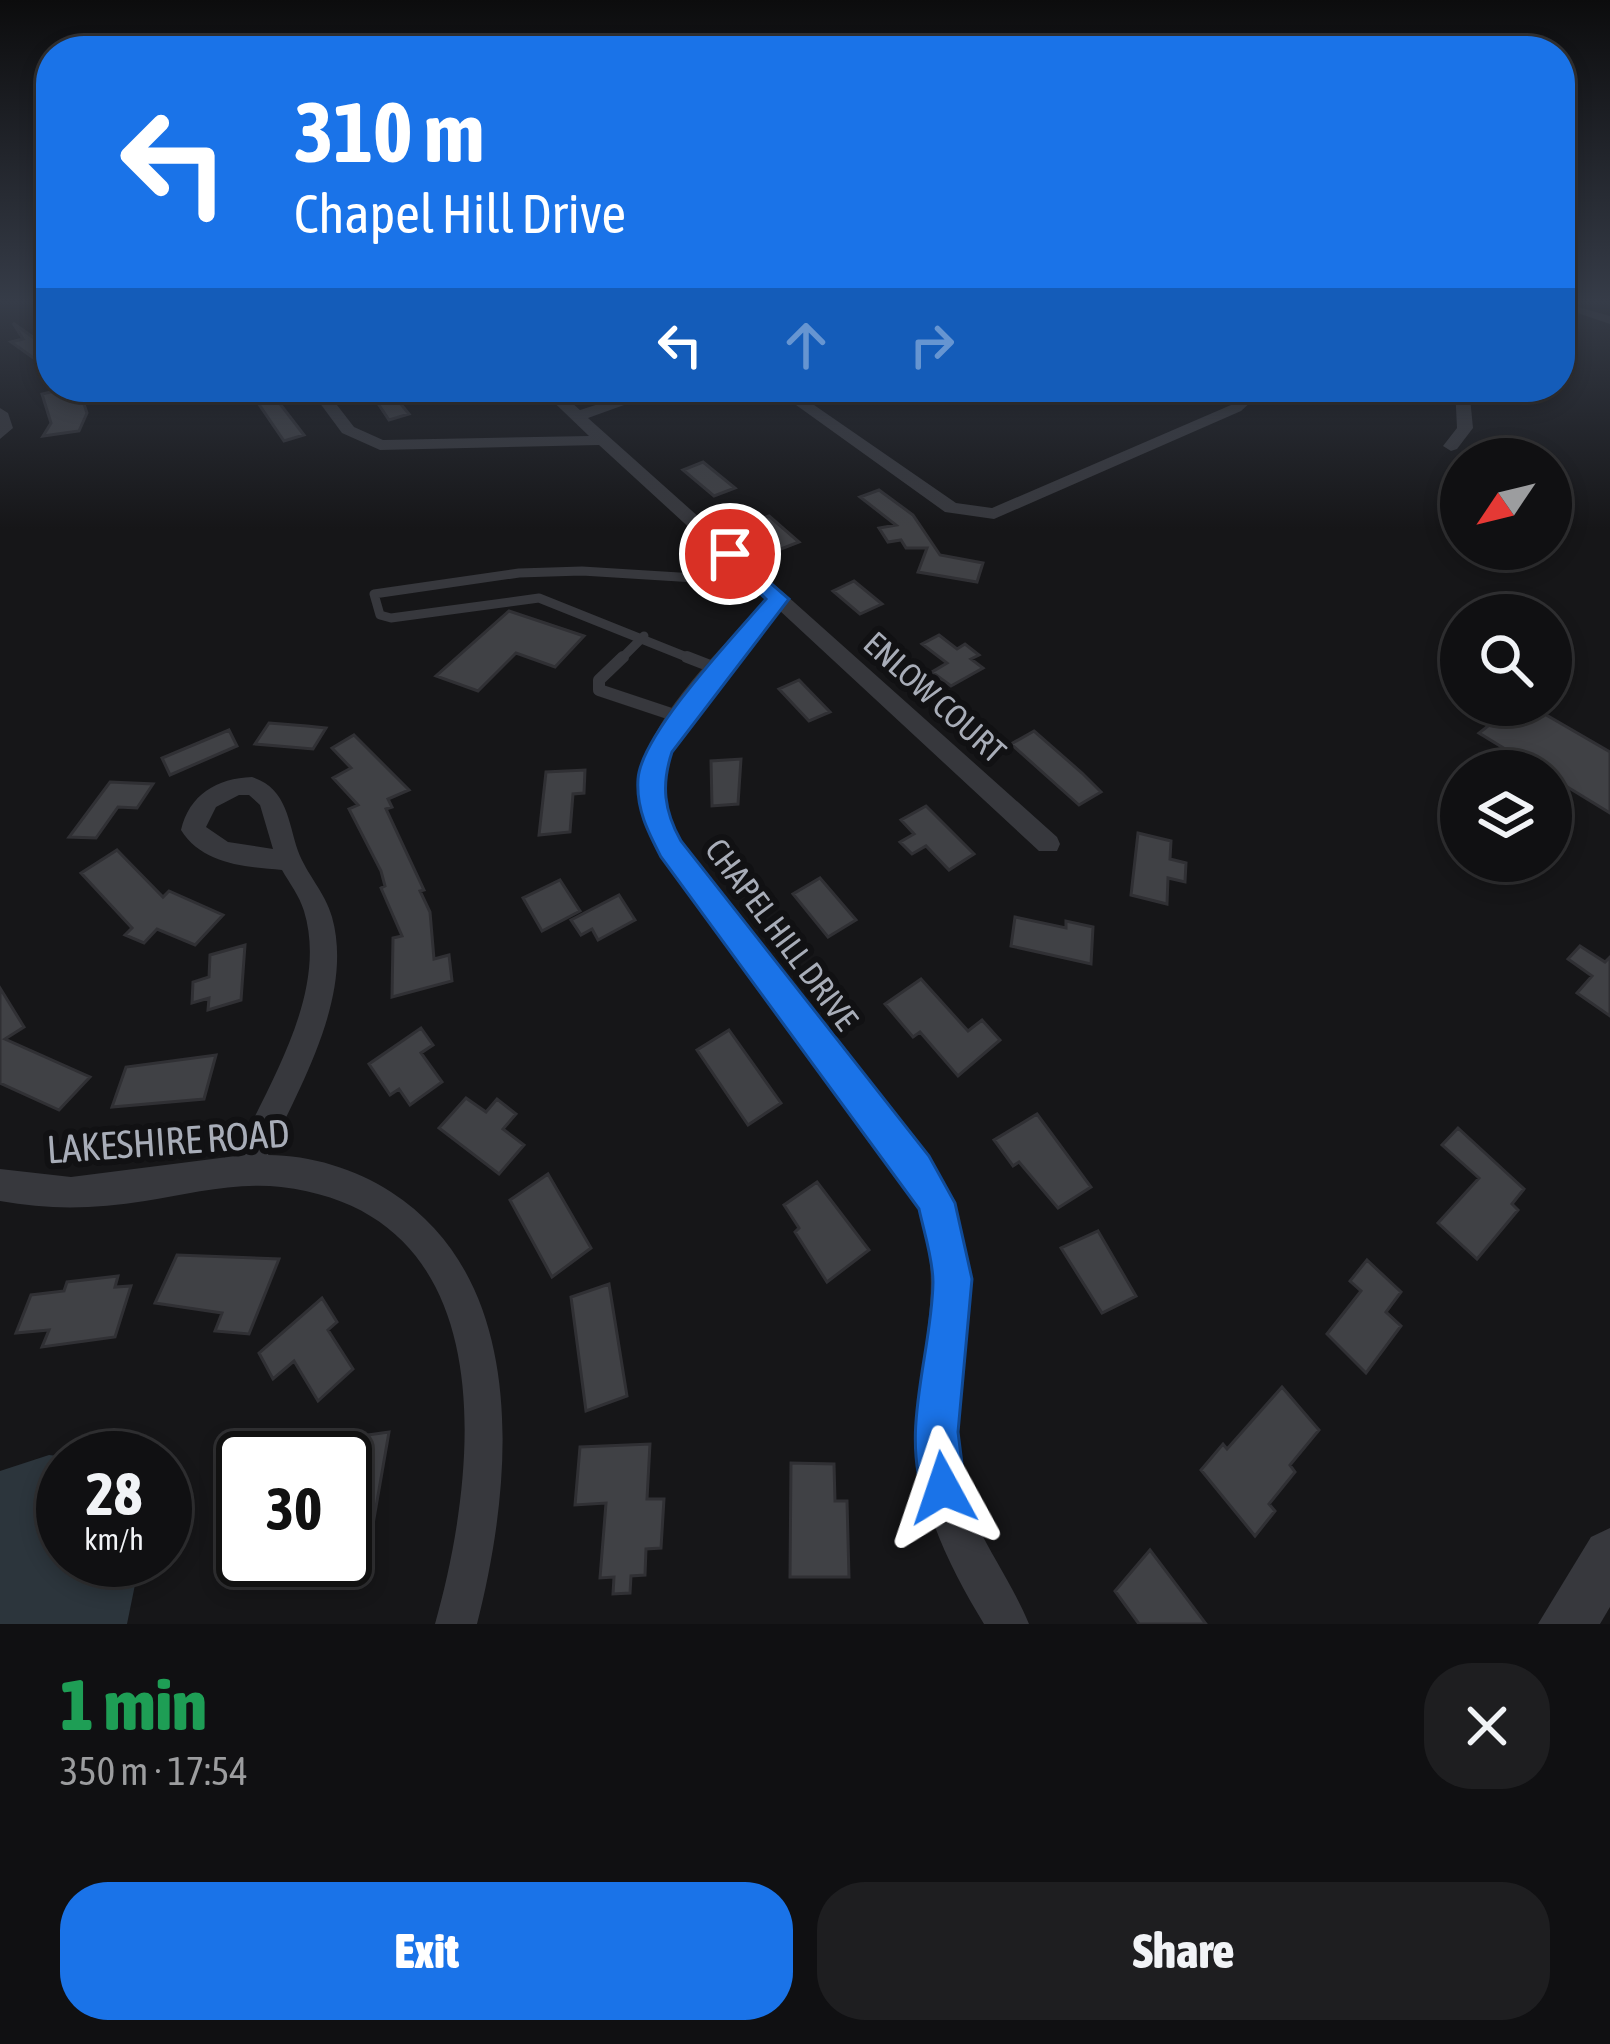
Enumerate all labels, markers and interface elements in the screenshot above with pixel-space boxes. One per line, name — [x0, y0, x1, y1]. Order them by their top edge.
icon: left — [96, 84, 252, 240]
text: 310 m — [294, 84, 484, 180]
text: Chapel Hill Drive — [294, 183, 626, 244]
icon: left — [647, 312, 713, 378]
icon: ahead — [773, 312, 839, 378]
icon: right — [899, 312, 965, 378]
north arrow — [1440, 438, 1572, 570]
map controls — [1440, 438, 1572, 882]
pin — [679, 503, 781, 605]
icon: arrive — [697, 521, 763, 587]
button: search — [1440, 594, 1572, 726]
street label: ENLOW COURT — [857, 624, 1014, 771]
button: layers — [1440, 750, 1572, 882]
street label: CHAPEL HILL DRIVE — [698, 831, 866, 1037]
street label: LAKESHIRE ROAD — [45, 1111, 291, 1171]
position arrow — [880, 1425, 1006, 1551]
speed limit sign: 30 — [216, 1431, 372, 1587]
text: 28 — [86, 1459, 142, 1528]
text: km/h — [84, 1522, 144, 1556]
text: 1 min — [60, 1663, 207, 1745]
button: close — [1424, 1663, 1550, 1789]
text: 350 m · 17:54 — [60, 1749, 248, 1793]
button: Exit — [60, 1882, 793, 2020]
button: Share — [817, 1882, 1550, 2020]

